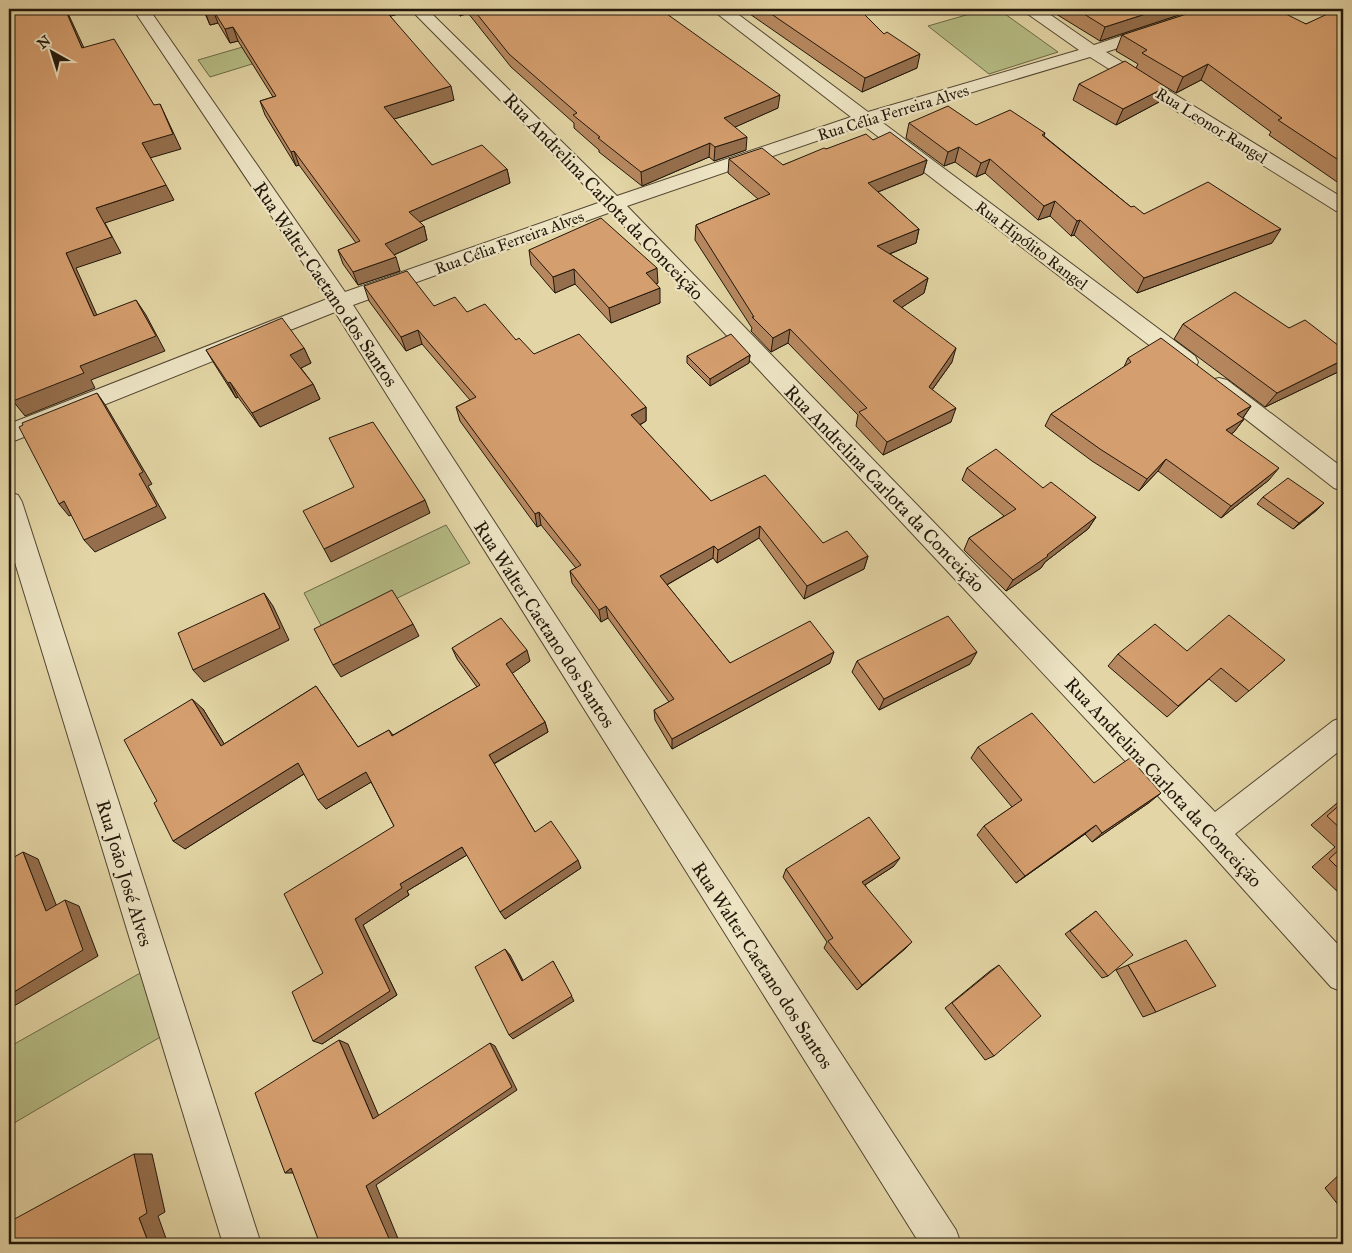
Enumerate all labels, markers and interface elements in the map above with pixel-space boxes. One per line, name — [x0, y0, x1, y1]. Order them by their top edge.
north arrow — [28, 28, 78, 78]
text: N — [34, 32, 54, 53]
street label: Rua Célia Ferreira Alves — [815, 80, 971, 145]
street label: Rua Leonor Rangel — [1152, 83, 1272, 169]
street label: Rua Andrelina Carlota da Conceição — [499, 88, 709, 305]
street label: Rua Walter Caetano dos Santos — [248, 178, 403, 391]
street label: Rua Hipólito Rangel — [971, 197, 1092, 295]
street label: Rua Célia Ferreira Alves — [432, 207, 586, 278]
street label: Rua Andrelina Carlota da Conceição — [780, 380, 990, 597]
street label: Rua Walter Caetano dos Santos — [469, 517, 620, 732]
street label: Rua Andrelina Carlota da Conceição — [1060, 673, 1267, 892]
street label: Rua João José Alves — [90, 797, 158, 949]
street label: Rua Walter Caetano dos Santos — [687, 858, 838, 1073]

